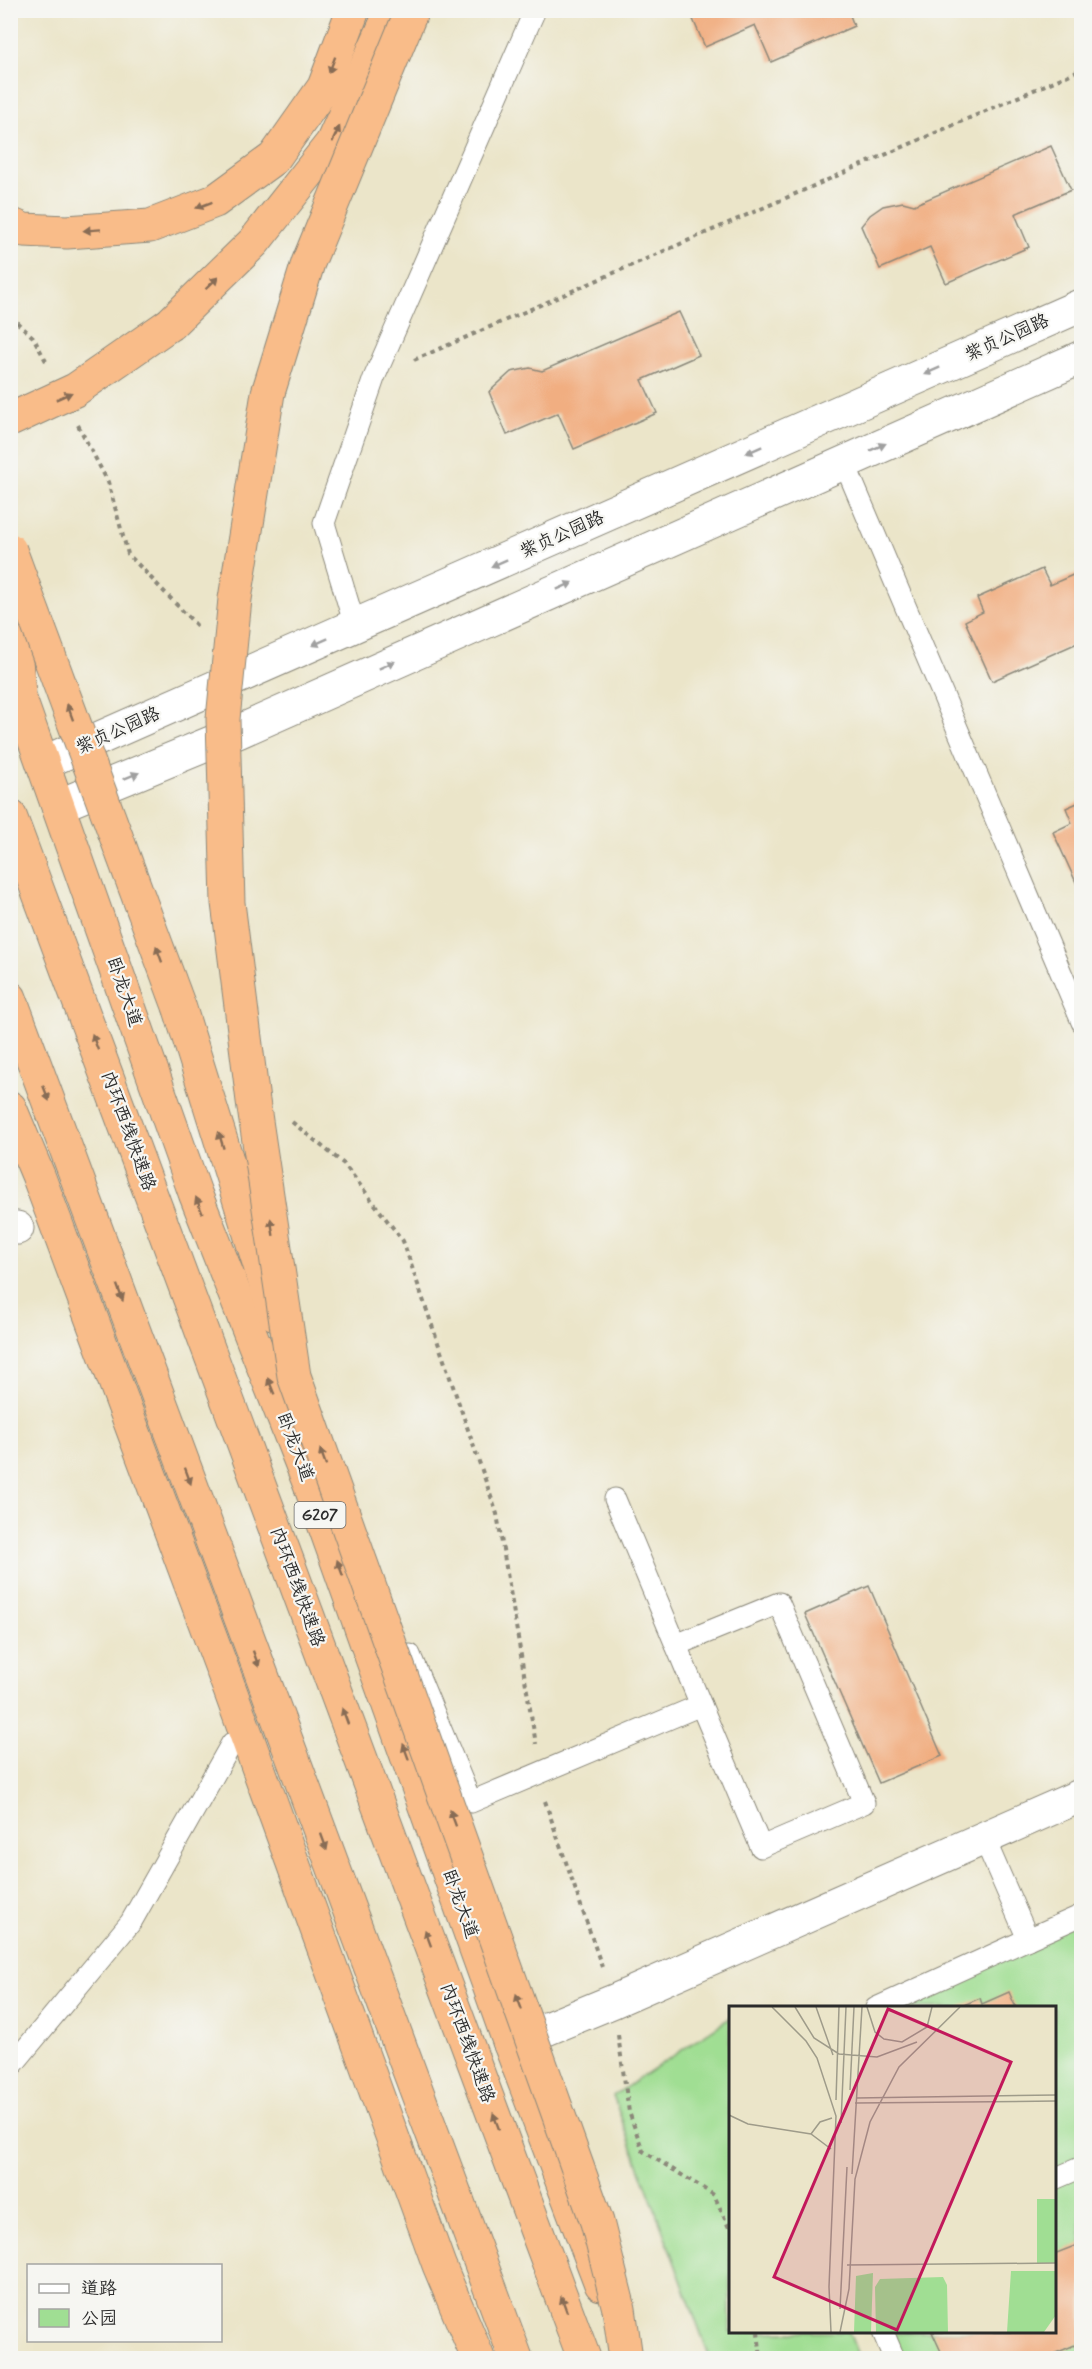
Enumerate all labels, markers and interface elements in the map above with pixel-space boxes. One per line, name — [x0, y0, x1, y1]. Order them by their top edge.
one-way arrow — [327, 56, 337, 74]
one-way arrow — [331, 124, 341, 142]
one-way arrow — [195, 201, 213, 210]
one-way arrow — [83, 225, 102, 235]
one-way arrow — [204, 276, 219, 290]
street label: 紫贞公园路 — [961, 309, 1053, 367]
one-way arrow — [923, 367, 941, 376]
one-way arrow — [55, 391, 72, 400]
one-way arrow — [869, 442, 887, 452]
one-way arrow — [744, 445, 762, 455]
street label: 紫贞公园路 — [516, 506, 608, 564]
one-way arrow — [489, 558, 507, 568]
one-way arrow — [557, 581, 575, 591]
one-way arrow — [312, 637, 329, 646]
one-way arrow — [379, 661, 396, 670]
one-way arrow — [65, 702, 75, 720]
street label: 紫贞公园路 — [72, 702, 164, 760]
one-way arrow — [122, 771, 140, 780]
one-way arrow — [154, 945, 164, 963]
street label: 卧龙大道 — [101, 954, 147, 1030]
one-way arrow — [89, 1032, 99, 1050]
street label: 内环西线快速路 — [95, 1068, 161, 1194]
one-way arrow — [41, 1084, 51, 1102]
one-way arrow — [215, 1131, 225, 1149]
one-way arrow — [194, 1195, 204, 1213]
one-way arrow — [267, 1217, 276, 1236]
one-way arrow — [116, 1285, 126, 1303]
one-way arrow — [266, 1377, 275, 1395]
street label: 卧龙大道 — [271, 1409, 319, 1485]
one-way arrow — [318, 1448, 328, 1466]
one-way arrow — [184, 1467, 194, 1485]
road number: G207 — [294, 1502, 346, 1528]
street label: 内环西线快速路 — [264, 1524, 330, 1650]
one-way arrow — [334, 1559, 344, 1577]
one-way arrow — [252, 1650, 262, 1668]
one-way arrow — [340, 1707, 350, 1725]
one-way arrow — [400, 1743, 410, 1761]
one-way arrow — [447, 1809, 457, 1827]
one-way arrow — [320, 1833, 330, 1851]
street label: 卧龙大道 — [436, 1866, 484, 1942]
one-way arrow — [422, 1929, 432, 1947]
street label: 内环西线快速路 — [434, 1980, 500, 2106]
one-way arrow — [513, 1993, 523, 2011]
inset map — [729, 2006, 1056, 2333]
one-way arrow — [490, 2112, 500, 2130]
legend — [27, 2264, 222, 2342]
text: 道路 — [81, 2277, 117, 2301]
one-way arrow — [558, 2295, 568, 2313]
text: 公园 — [81, 2307, 117, 2331]

